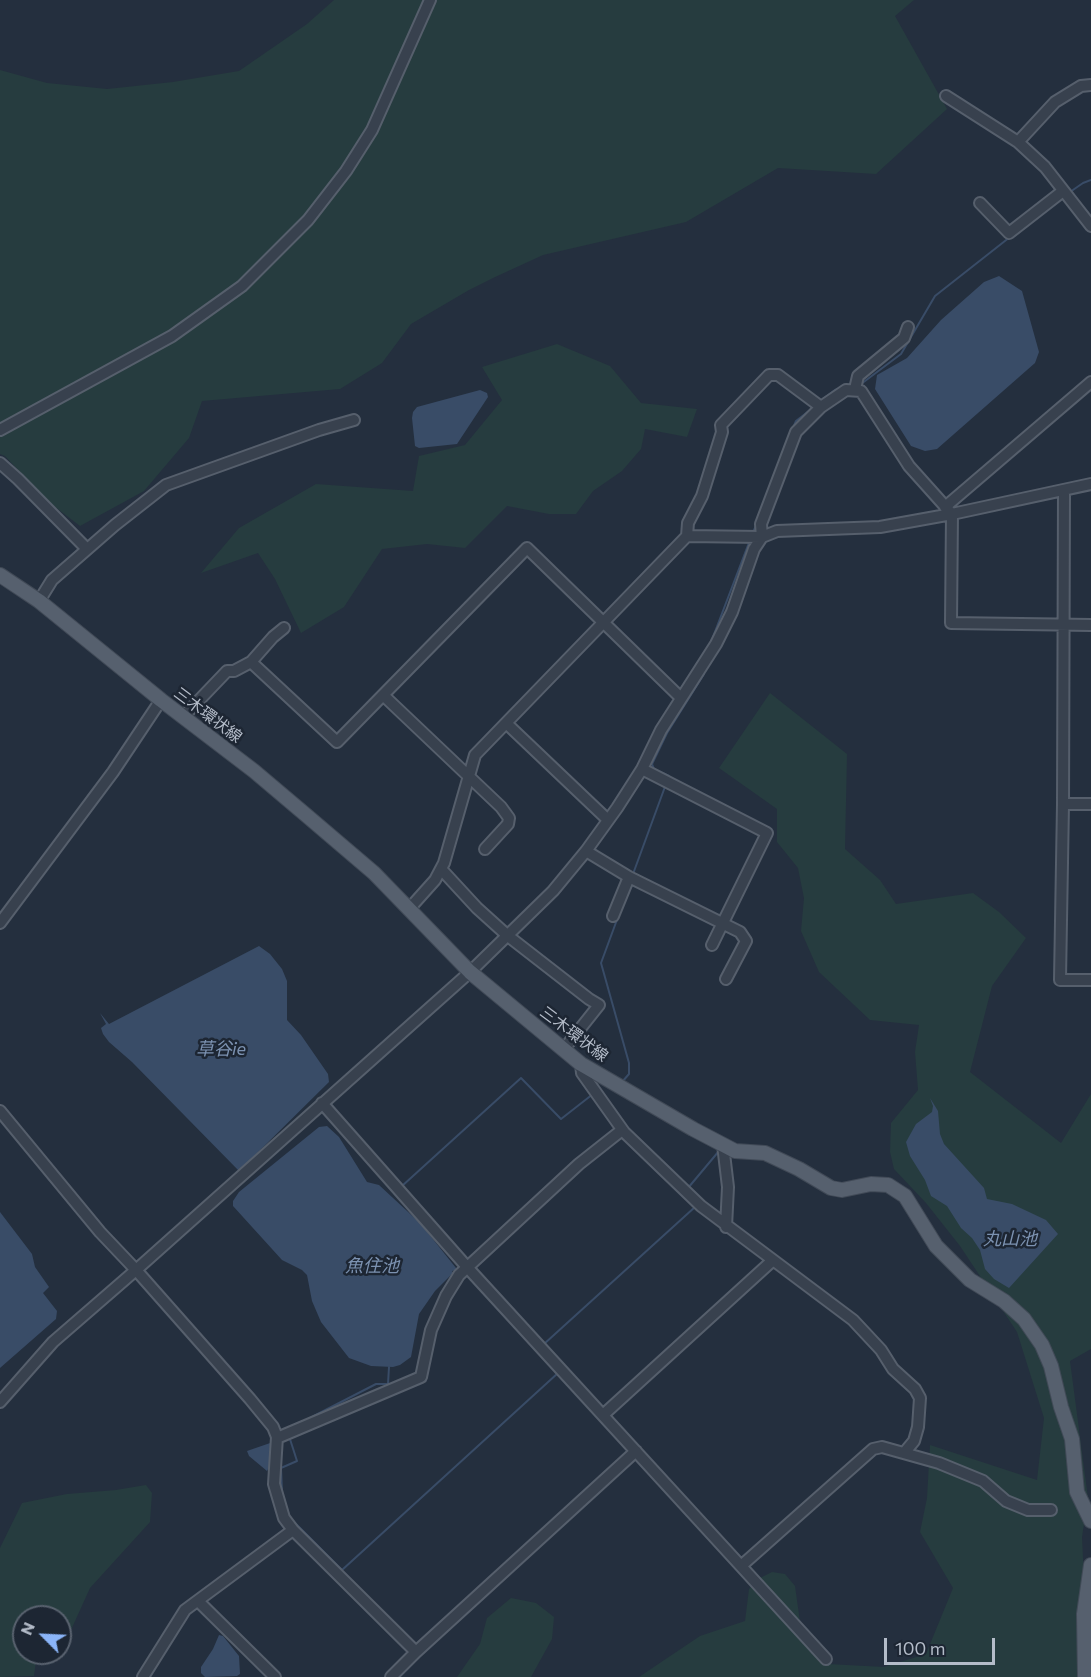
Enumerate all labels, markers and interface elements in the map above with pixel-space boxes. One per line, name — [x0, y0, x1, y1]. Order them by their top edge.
street label: 三木環状線 — [170, 683, 246, 747]
street label: 三木環状線 — [536, 1002, 612, 1066]
water label: 草谷ie — [196, 1038, 246, 1060]
water label: 丸山池 — [983, 1228, 1037, 1250]
water label: 魚住池 — [345, 1255, 399, 1277]
north arrow — [12, 1605, 72, 1665]
text: N — [16, 1619, 38, 1638]
scale bar — [887, 1626, 998, 1664]
text: 100 m — [895, 1637, 945, 1659]

